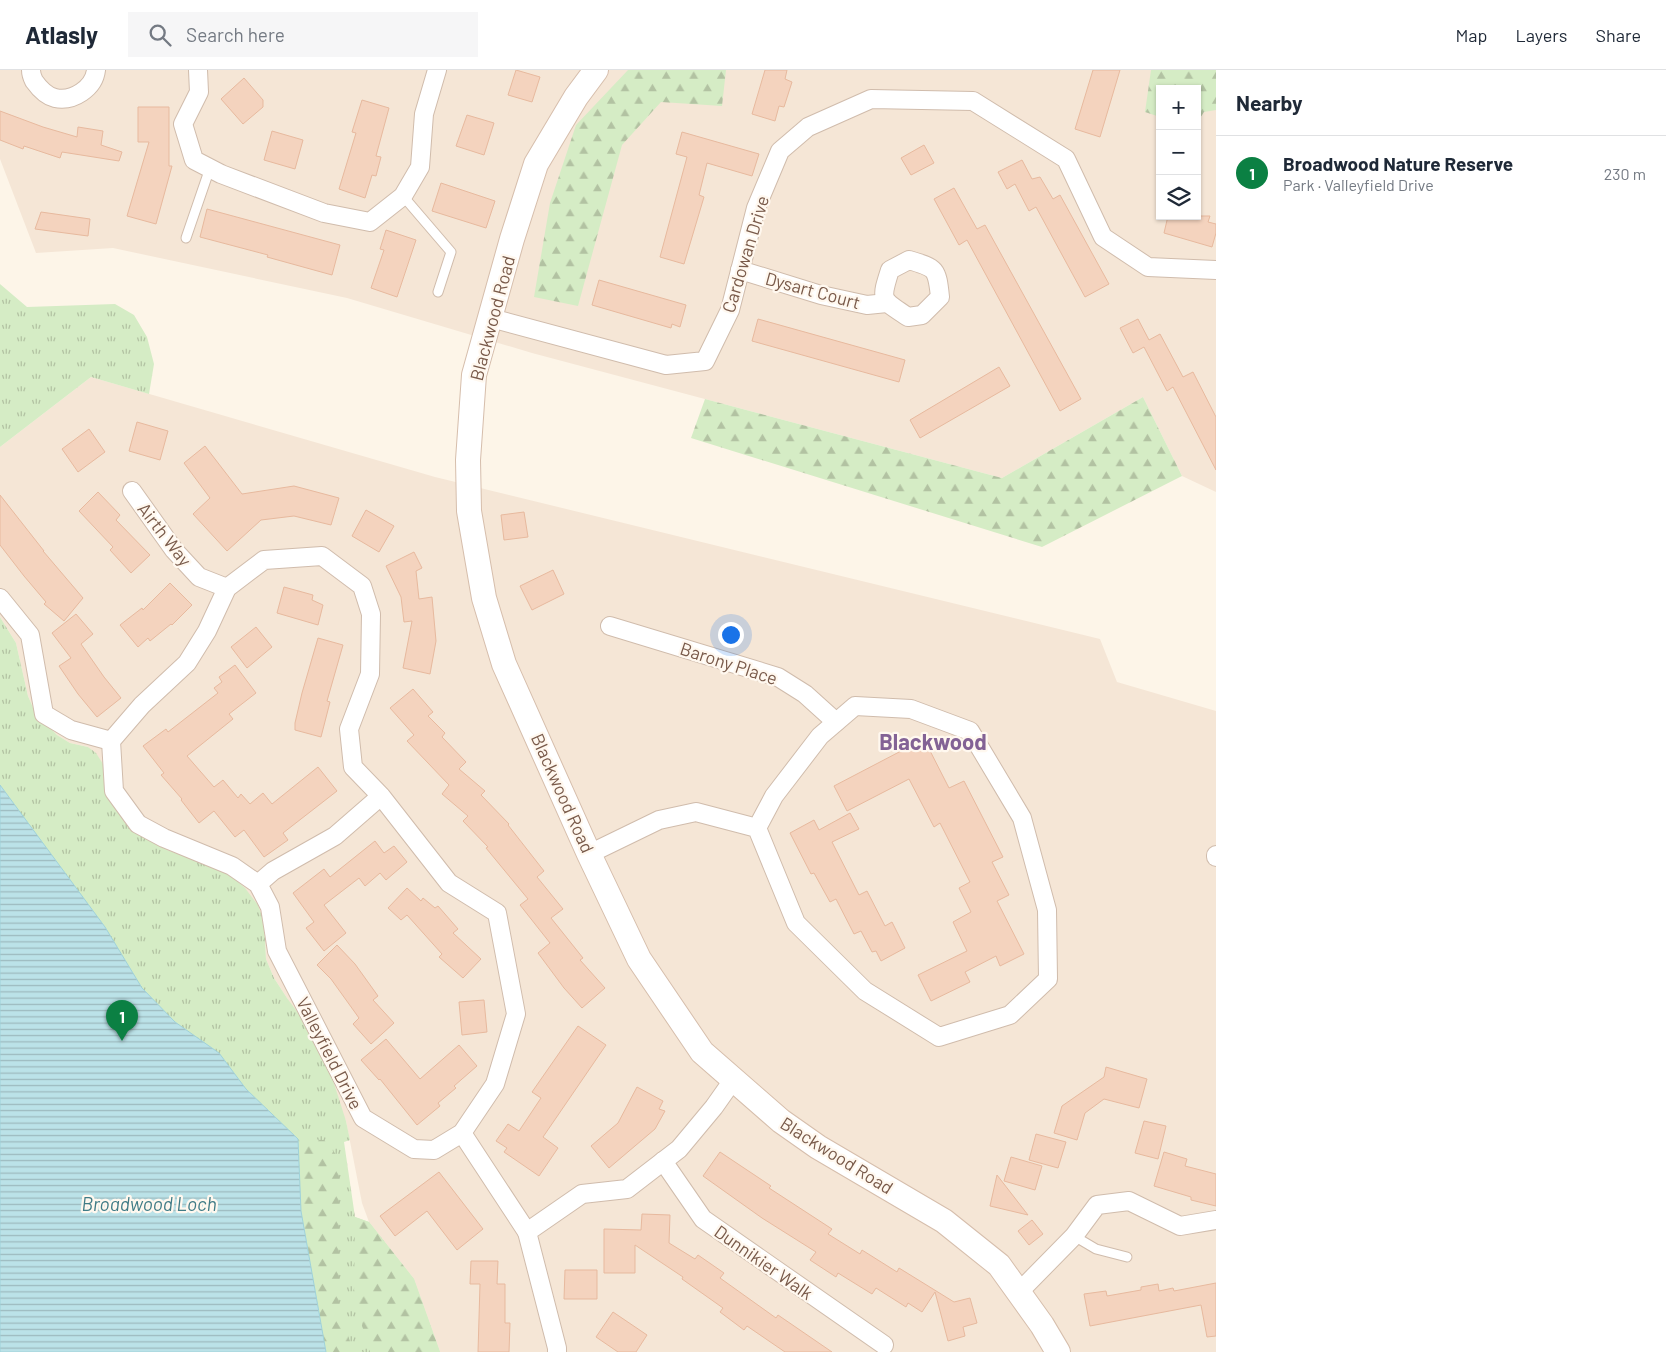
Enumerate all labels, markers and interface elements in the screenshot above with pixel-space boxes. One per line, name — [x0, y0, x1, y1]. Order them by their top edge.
search box — [128, 12, 478, 57]
text: Atlasly — [25, 20, 98, 49]
icon: search — [146, 21, 174, 49]
text: Search here — [186, 23, 285, 46]
text: Map — [1455, 24, 1487, 46]
text: Layers — [1515, 24, 1568, 46]
text: Share — [1596, 24, 1641, 46]
map controls — [1156, 85, 1201, 220]
button: + — [1156, 85, 1201, 130]
text: Nearby — [1236, 90, 1302, 115]
button: − — [1156, 130, 1201, 175]
text: Broadwood Nature Reserve — [1283, 152, 1513, 175]
text: 1 — [1249, 164, 1255, 183]
text: 230 m — [1604, 164, 1646, 183]
button: layers — [1156, 175, 1201, 220]
text: Park · Valleyfield Drive — [1283, 175, 1434, 194]
street label: Cardowan Drive — [717, 193, 773, 315]
street label: Blackwood Road — [465, 253, 519, 383]
street label: Dysart Court — [763, 267, 863, 313]
street label: Airth Way — [133, 498, 197, 570]
your location — [718, 622, 744, 648]
street label: Barony Place — [678, 637, 780, 689]
district label: Blackwood — [879, 728, 987, 754]
street label: Blackwood Road — [527, 730, 599, 856]
street label: Valleyfield Drive — [292, 993, 368, 1113]
pin: 1 — [106, 1000, 138, 1041]
street label: Blackwood Road — [777, 1112, 897, 1198]
water label: Broadwood Loch — [81, 1192, 217, 1215]
street label: Dunnikier Walk — [711, 1220, 817, 1304]

